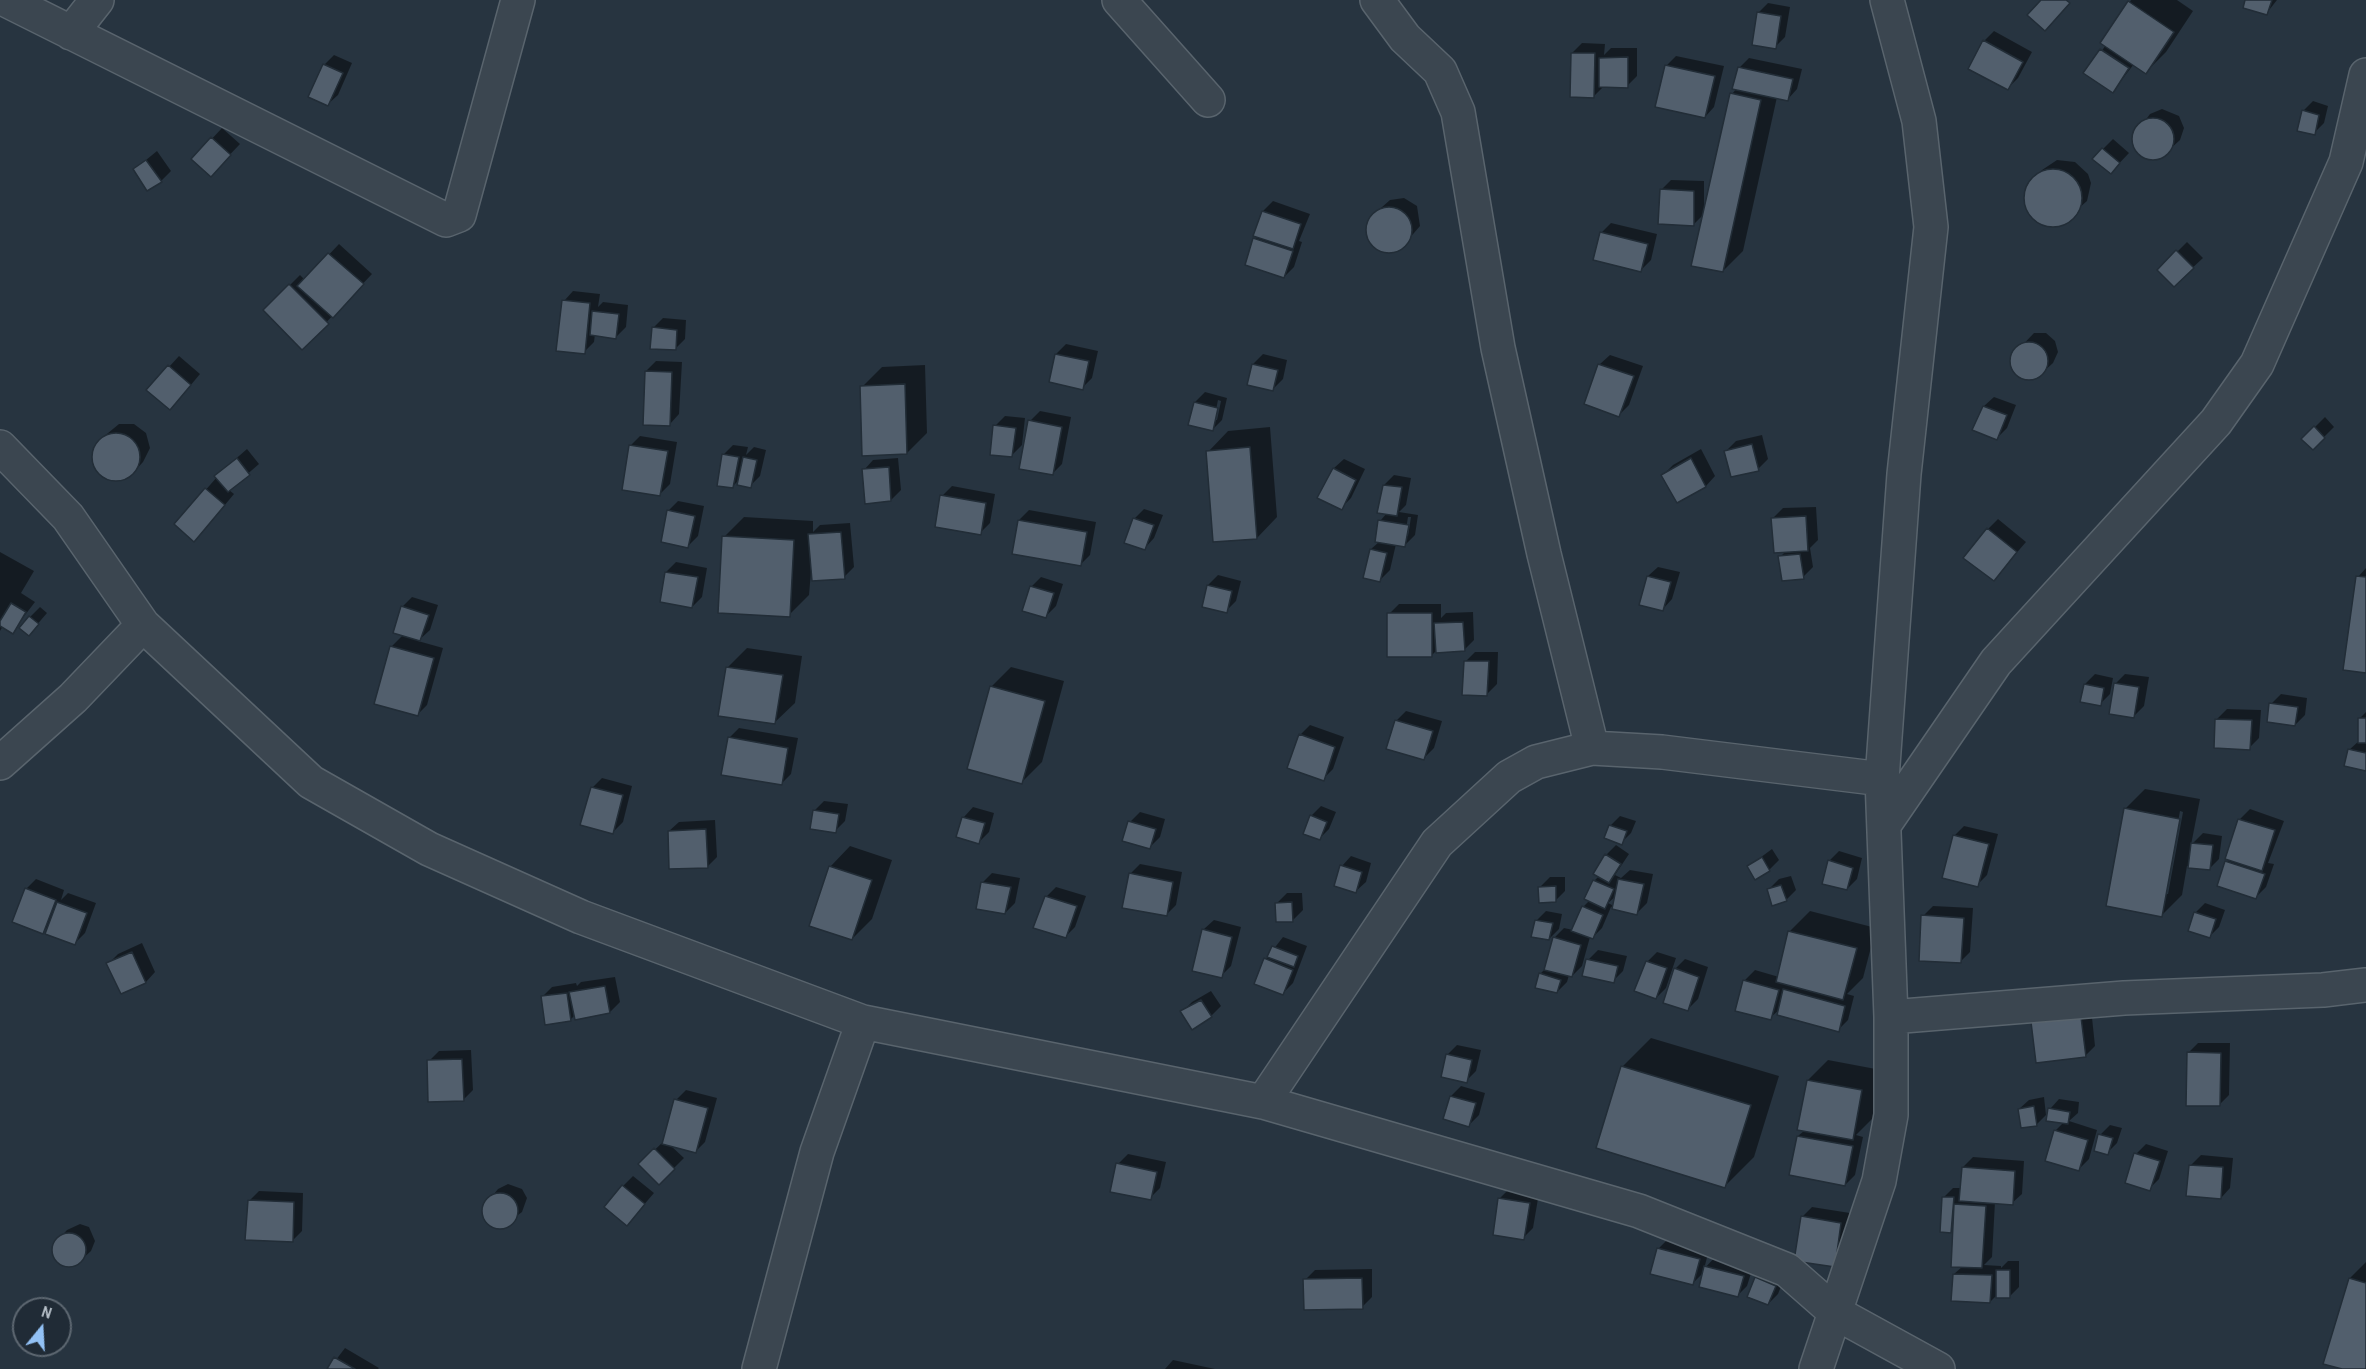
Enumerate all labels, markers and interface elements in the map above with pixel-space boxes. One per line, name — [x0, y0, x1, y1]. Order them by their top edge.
north arrow — [12, 1297, 72, 1357]
text: N — [39, 1300, 55, 1324]

